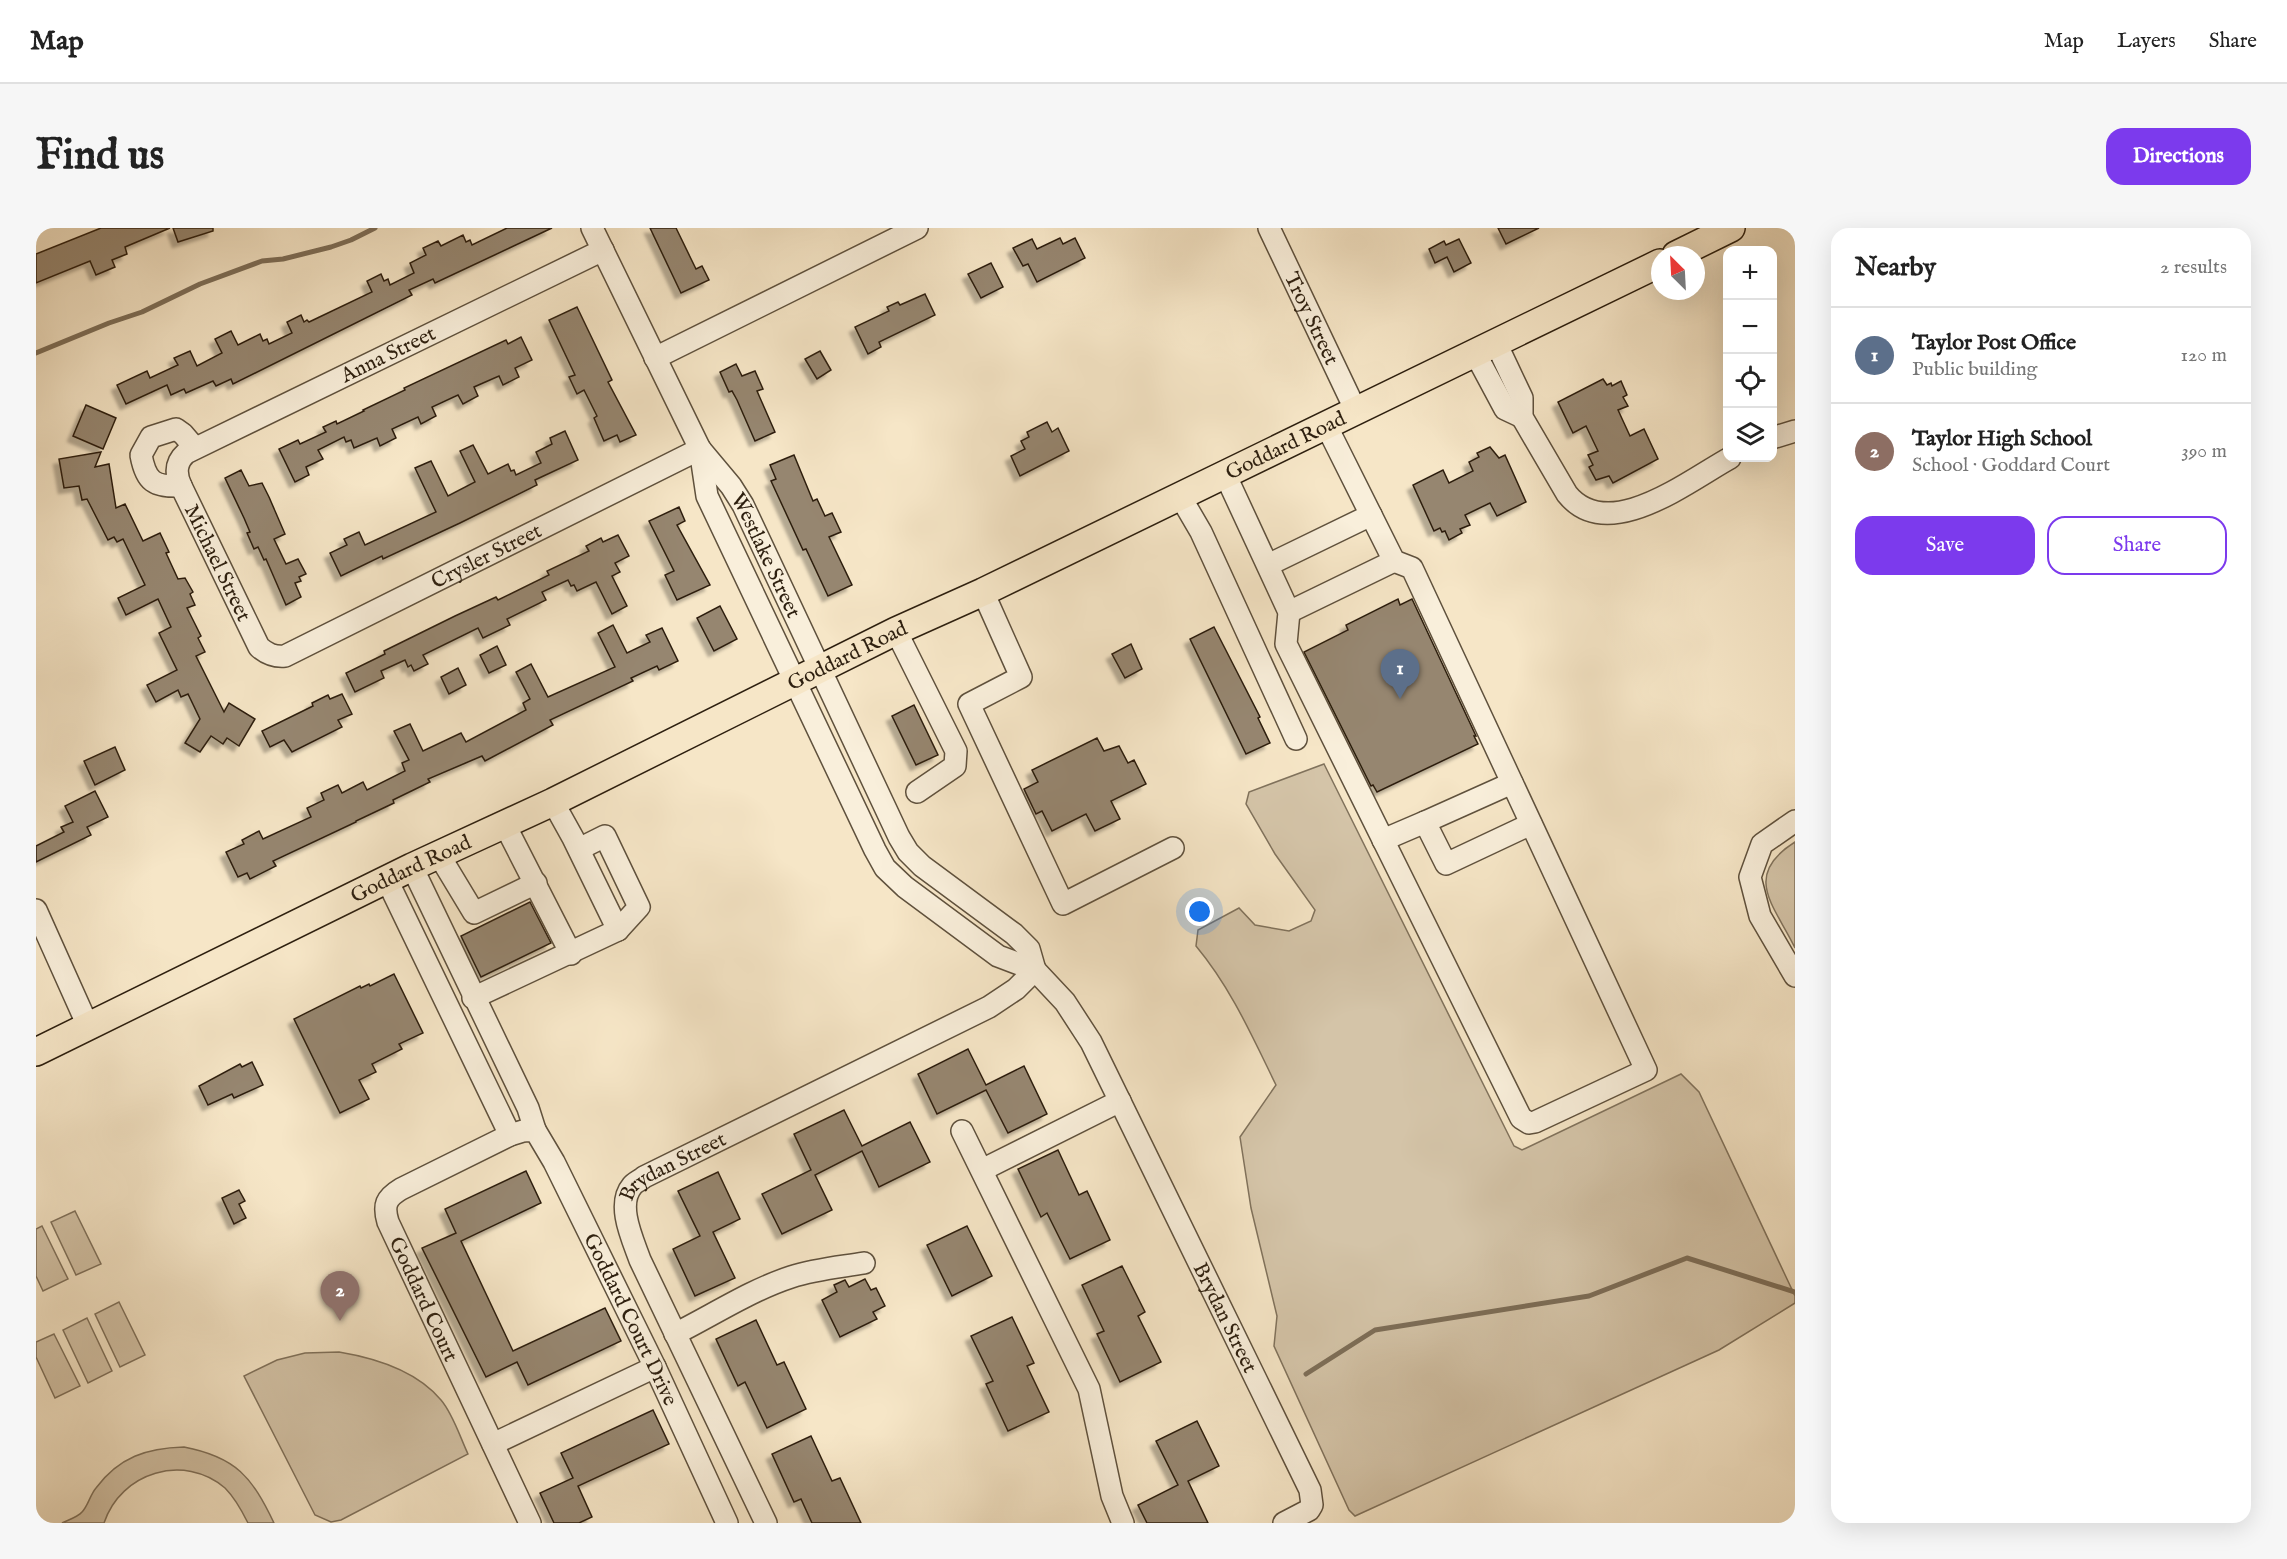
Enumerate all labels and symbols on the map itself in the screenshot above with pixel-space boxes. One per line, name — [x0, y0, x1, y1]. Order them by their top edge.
north arrow — [1651, 246, 1705, 300]
street label: Troy Street — [1277, 268, 1344, 370]
street label: Anna Street — [336, 321, 441, 390]
street label: Goddard Road — [1221, 405, 1351, 487]
street label: Westlake Street — [724, 488, 806, 623]
street label: Michael Street — [177, 500, 257, 626]
street label: Crysler Street — [427, 518, 547, 596]
street label: Goddard Road — [783, 615, 913, 698]
pin: 1 — [1380, 650, 1420, 699]
street label: Goddard Road — [346, 829, 476, 910]
your location — [1185, 897, 1214, 926]
street label: Brydan Street — [614, 1127, 731, 1205]
street label: Goddard Court Drive — [576, 1229, 683, 1411]
street label: Goddard Court — [382, 1233, 463, 1367]
street label: Brydan Street — [1186, 1258, 1263, 1378]
pin: 2 — [320, 1272, 360, 1321]

